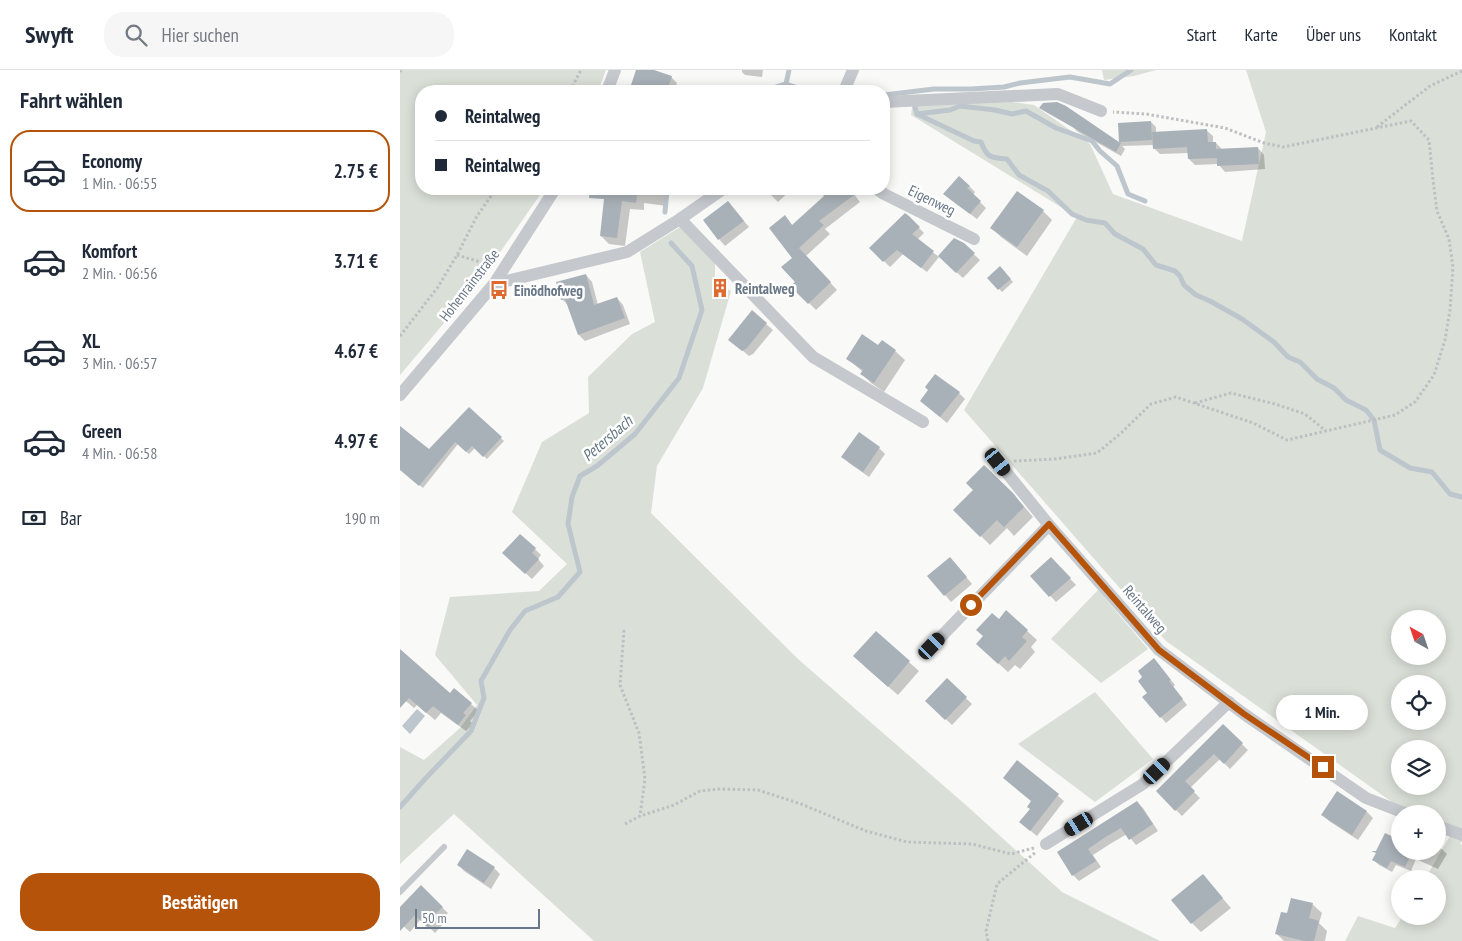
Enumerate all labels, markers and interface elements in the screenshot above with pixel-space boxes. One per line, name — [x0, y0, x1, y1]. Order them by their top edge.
search box — [104, 12, 454, 57]
text: Swyft — [25, 19, 74, 50]
icon: search — [122, 21, 150, 49]
text: Hier suchen — [162, 23, 239, 47]
text: Start — [1186, 23, 1217, 46]
text: Karte — [1245, 23, 1278, 46]
text: Über uns — [1306, 23, 1361, 46]
text: Kontakt — [1389, 23, 1437, 46]
text: Fahrt wählen — [20, 86, 123, 114]
text: Reintalweg — [465, 104, 540, 128]
icon: car — [22, 149, 67, 194]
text: Economy — [82, 149, 142, 173]
text: Reintalweg — [465, 153, 540, 177]
text: 2.75 € — [334, 159, 378, 183]
text: 1 Min. · 06:55 — [82, 173, 157, 193]
street label: Eigenweg — [905, 180, 959, 220]
icon: car — [22, 239, 67, 284]
text: Komfort — [82, 239, 137, 263]
street label: Hohenrainstraße — [435, 245, 503, 325]
text: 3.71 € — [334, 249, 378, 273]
text: 2 Min. · 06:56 — [82, 263, 157, 283]
building icon: Reintalweg — [709, 277, 731, 299]
bus stop icon: Einödhofweg — [488, 279, 510, 301]
place label: Reintalweg — [735, 279, 795, 298]
place label: Einödhofweg — [514, 281, 583, 300]
icon: car — [22, 329, 67, 374]
text: XL — [82, 329, 100, 353]
text: 4.67 € — [335, 339, 378, 363]
text: 3 Min. · 06:57 — [82, 353, 157, 373]
water label: Petersbach — [578, 410, 637, 465]
icon: car — [22, 419, 67, 464]
text: Green — [82, 419, 122, 443]
text: 4.97 € — [335, 429, 378, 453]
text: 4 Min. · 06:58 — [82, 443, 157, 463]
car — [982, 446, 1013, 478]
icon: cash — [20, 504, 48, 532]
text: Bar — [60, 506, 82, 530]
text: 190 m — [345, 508, 380, 528]
street label: Reintalweg — [1119, 581, 1171, 637]
route start — [960, 594, 982, 616]
north arrow — [1391, 610, 1446, 665]
map controls — [1391, 610, 1446, 925]
car — [916, 630, 947, 662]
button: locate — [1391, 675, 1446, 730]
callout: 1 Min. — [1277, 694, 1369, 730]
text: 1 Min. — [1304, 702, 1340, 722]
button: layers — [1391, 740, 1446, 795]
car — [1141, 755, 1173, 787]
route end — [1312, 756, 1334, 778]
button: + — [1391, 805, 1446, 860]
car — [1062, 810, 1095, 838]
button: − — [1391, 870, 1446, 925]
button: Bestätigen — [20, 873, 380, 931]
scale bar — [415, 906, 540, 929]
text: 50 m — [422, 909, 447, 927]

